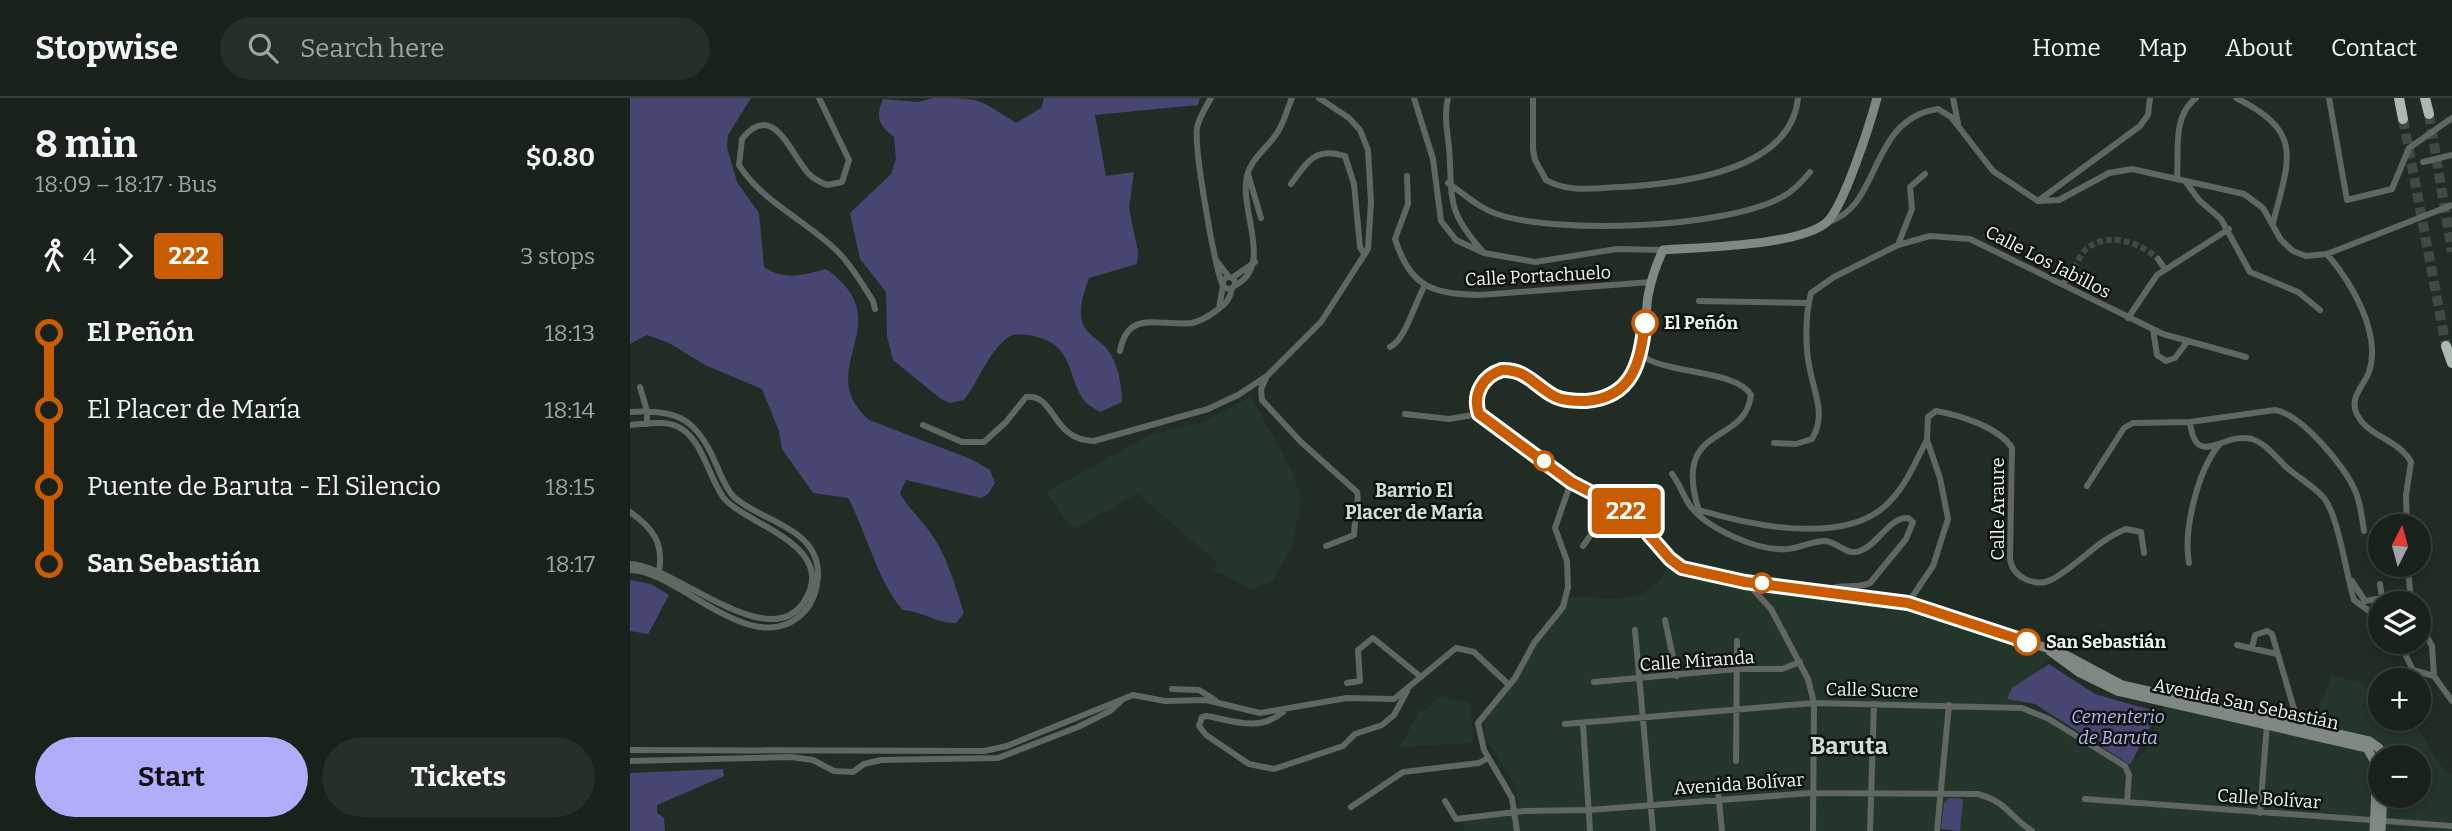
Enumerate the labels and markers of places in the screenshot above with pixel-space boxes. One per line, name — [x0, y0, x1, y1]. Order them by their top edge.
marker: El Peñón — [1632, 310, 1658, 336]
place label: El Peñón — [1664, 312, 1738, 334]
unlabelled marker — [1534, 451, 1554, 471]
unlabelled marker — [1752, 573, 1772, 593]
marker: San Sebastián — [2014, 629, 2040, 655]
place label: San Sebastián — [2046, 631, 2166, 653]

